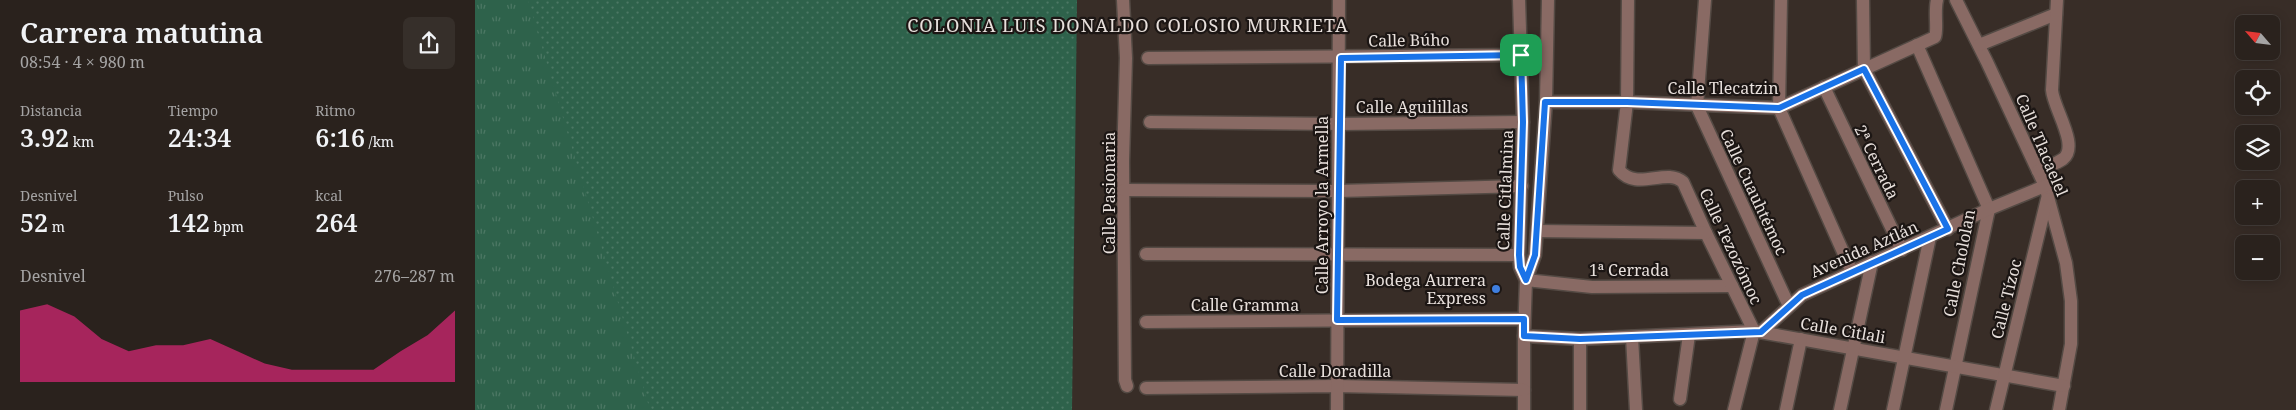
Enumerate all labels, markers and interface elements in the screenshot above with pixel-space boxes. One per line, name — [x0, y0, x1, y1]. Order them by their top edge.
text: Carrera matutina — [20, 13, 263, 51]
district label: COLONIA LUIS DONALDO COLOSIO MURRIETA — [907, 13, 1349, 37]
north arrow — [2235, 15, 2280, 60]
map controls — [2235, 15, 2280, 280]
button: share — [403, 17, 455, 69]
street label: Calle Búho — [1368, 28, 1450, 52]
pin — [1500, 34, 1542, 76]
icon: arrive — [1507, 41, 1535, 69]
text: 08:54 · 4 × 980 m — [20, 51, 145, 73]
button: locate — [2235, 70, 2280, 115]
street label: Calle Tlecatzin — [1668, 77, 1778, 99]
street label: Calle Tlacaelel — [2011, 90, 2073, 200]
street label: Calle Aguilillas — [1356, 96, 1468, 118]
text: Distancia — [20, 101, 82, 120]
text: Tiempo — [168, 101, 218, 120]
text: Ritmo — [315, 101, 355, 120]
street label: Calle Arroyo la Armella — [1311, 116, 1333, 294]
text: 3.92 — [20, 120, 69, 154]
text: 24:34 — [168, 120, 231, 154]
text: 6:16 — [315, 120, 365, 154]
street label: 2ª Cerrada — [1850, 121, 1904, 203]
street label: Calle Cuauhtémoc — [1715, 125, 1793, 259]
button: layers — [2235, 125, 2280, 170]
street label: Calle Citlalmina — [1492, 129, 1518, 251]
text: km — [69, 132, 94, 151]
text: /km — [365, 132, 394, 151]
street label: Calle Pasionaria — [1098, 132, 1120, 254]
button: + — [2235, 180, 2280, 225]
street label: Calle Tezozómoc — [1694, 184, 1768, 308]
text: Desnivel — [20, 186, 77, 205]
text: Pulso — [168, 186, 204, 205]
text: kcal — [315, 186, 342, 205]
text: 52 — [20, 205, 48, 239]
text: 142 — [168, 205, 210, 239]
text: 264 — [315, 205, 358, 239]
street label: Calle Chololan — [1938, 207, 1980, 319]
street label: Avenida Aztlán — [1807, 215, 1921, 283]
text: m — [48, 217, 65, 236]
text: bpm — [210, 217, 244, 236]
button: − — [2235, 235, 2280, 280]
street label: Calle Tízoc — [1985, 257, 2027, 341]
street label: 1ª Cerrada — [1589, 259, 1669, 281]
text: Desnivel — [20, 265, 86, 287]
text: 276–287 m — [374, 265, 455, 287]
place label: Bodega Aurrera Express — [1365, 269, 1486, 309]
marker: Bodega Aurrera Express — [1490, 283, 1502, 295]
street label: Calle Gramma — [1191, 294, 1299, 316]
street label: Calle Citlali — [1799, 312, 1887, 348]
street label: Calle Doradilla — [1279, 360, 1391, 382]

